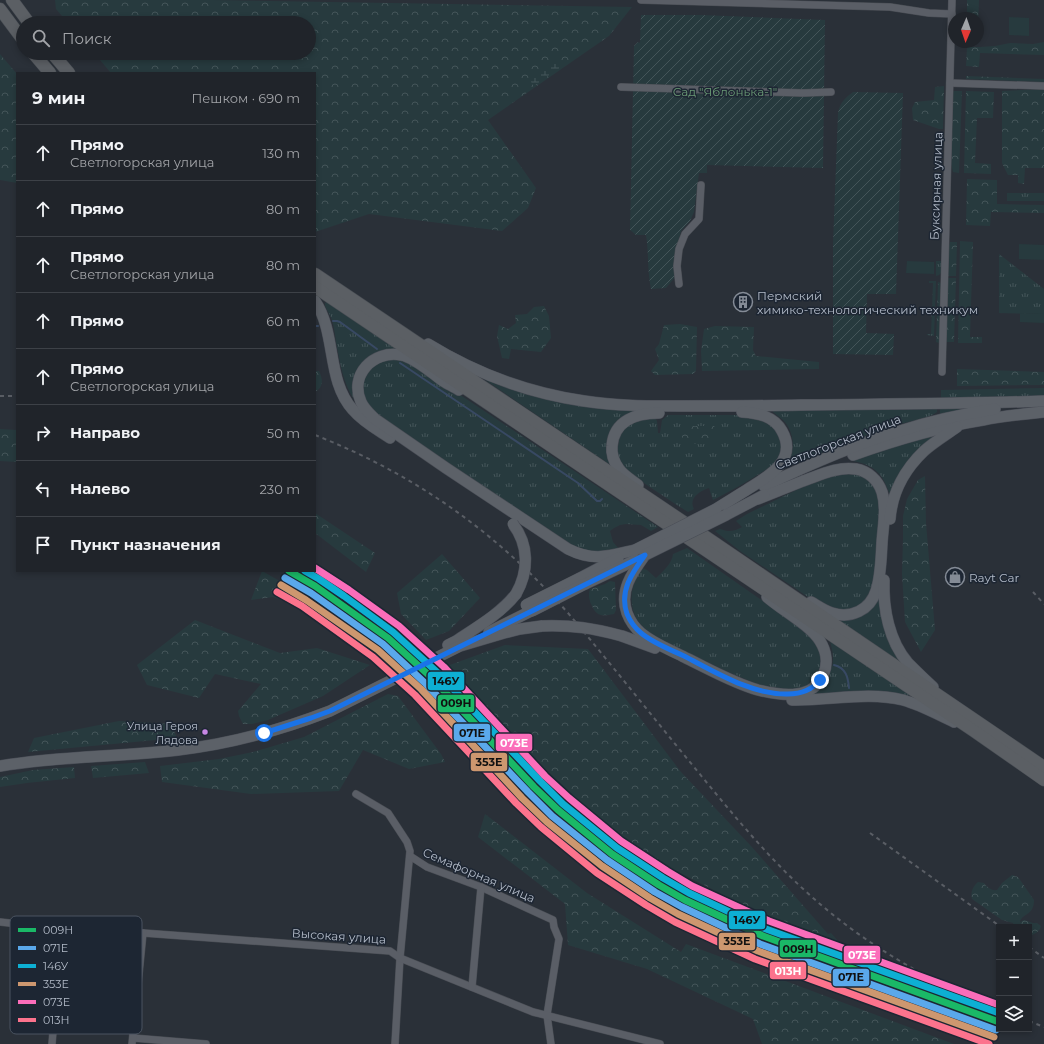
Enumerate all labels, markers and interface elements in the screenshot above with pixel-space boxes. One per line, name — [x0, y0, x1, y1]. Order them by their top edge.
north arrow — [948, 12, 984, 48]
search box — [16, 16, 316, 60]
icon: search — [30, 27, 52, 49]
text: Поиск — [62, 29, 111, 48]
park label: Сад "Яблонька-1" — [673, 84, 777, 99]
text: 9 мин — [32, 88, 85, 108]
text: Пешком · 690 m — [192, 90, 300, 106]
street label: Буксирная улица — [927, 132, 945, 240]
text: Прямо — [70, 135, 124, 154]
icon: ahead — [32, 142, 54, 164]
text: 130 m — [262, 145, 300, 161]
text: Светлогорская улица — [70, 154, 214, 170]
icon: ahead — [32, 198, 54, 220]
text: Прямо — [70, 199, 124, 218]
text: 80 m — [266, 201, 300, 217]
text: Прямо — [70, 247, 124, 266]
icon: ahead — [32, 254, 54, 276]
text: 80 m — [266, 257, 300, 273]
text: Светлогорская улица — [70, 266, 214, 282]
place label: Пермский химико-технологический техникум — [757, 288, 978, 317]
building icon: Пермский химико-технологический техникум — [732, 291, 754, 313]
icon: ahead — [32, 310, 54, 332]
text: Прямо — [70, 311, 124, 330]
text: 60 m — [266, 313, 300, 329]
text: Прямо — [70, 359, 124, 378]
icon: ahead — [32, 366, 54, 388]
text: 60 m — [266, 369, 300, 385]
text: Светлогорская улица — [70, 378, 214, 394]
street label: Светлогорская улица — [773, 411, 903, 473]
icon: right — [32, 422, 54, 444]
text: Направо — [70, 423, 140, 442]
text: 50 m — [267, 425, 300, 441]
icon: left — [32, 478, 54, 500]
text: Налево — [70, 479, 130, 498]
text: 230 m — [259, 481, 300, 497]
icon: arrive — [32, 534, 54, 556]
text: Пункт назначения — [70, 535, 221, 554]
shop icon: Rayt Car — [944, 566, 966, 588]
place label: Rayt Car — [969, 570, 1020, 585]
line badge: 146У — [427, 671, 465, 691]
route end — [811, 671, 829, 689]
text: 146У — [433, 674, 459, 688]
line badge: 009Н — [437, 694, 475, 713]
text: 009Н — [441, 696, 471, 710]
place label: Улица Героя Лядова — [127, 719, 198, 747]
line badge: 071Е — [453, 723, 491, 742]
route start — [255, 724, 273, 742]
text: 071Е — [459, 726, 485, 740]
marker: Улица Героя Лядова — [200, 727, 210, 737]
line badge: 073Е — [495, 733, 533, 752]
text: 073Е — [500, 736, 528, 750]
line badge: 353Е — [470, 752, 508, 772]
text: 353Е — [475, 755, 502, 769]
street label: Семафорная улица — [421, 845, 537, 905]
line badge: 146У — [728, 910, 766, 930]
text: 146У — [734, 913, 760, 927]
legend — [10, 916, 142, 1034]
text: 009Н — [43, 923, 73, 937]
map controls — [996, 924, 1032, 1032]
button: + — [996, 924, 1032, 960]
street label: Высокая улица — [291, 925, 387, 947]
line badge: 353Е — [718, 932, 756, 951]
text: 353Е — [723, 934, 750, 948]
line badge: 009Н — [779, 939, 817, 958]
text: 071Е — [43, 941, 68, 955]
text: 009Н — [783, 942, 813, 956]
line badge: 073Е — [843, 945, 881, 964]
text: 073Е — [848, 948, 876, 962]
text: 146У — [43, 959, 69, 973]
button: − — [996, 960, 1032, 996]
line badge: 013Н — [769, 961, 807, 980]
text: 013Н — [774, 964, 802, 978]
line badge: 071Е — [832, 968, 870, 987]
text: 071Е — [838, 970, 864, 984]
text: 353Е — [43, 977, 69, 991]
text: 073Е — [43, 995, 70, 1009]
button: layers — [996, 996, 1032, 1032]
text: 013Н — [43, 1013, 70, 1027]

